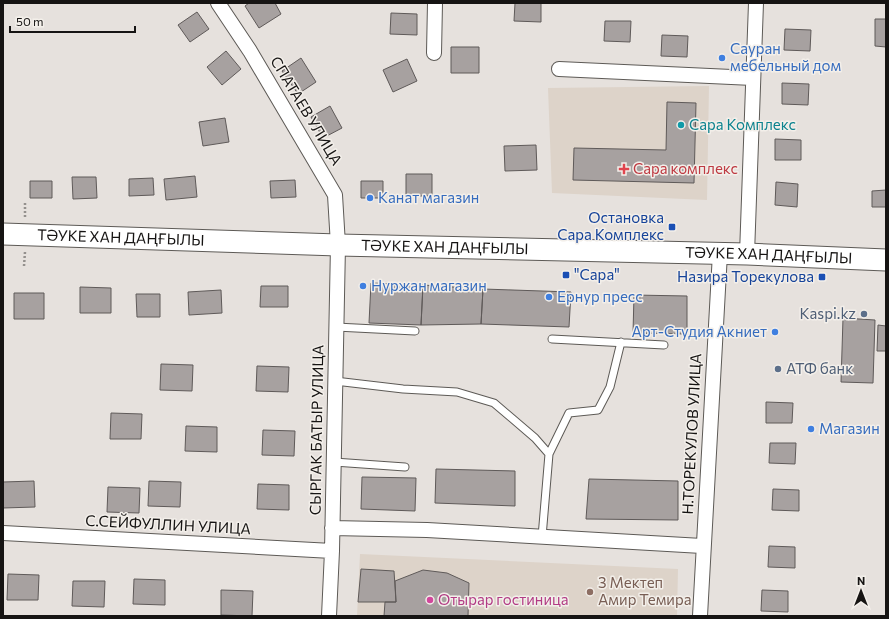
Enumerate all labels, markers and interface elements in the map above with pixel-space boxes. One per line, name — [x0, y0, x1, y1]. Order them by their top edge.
scale bar — [10, 8, 135, 34]
text: 50 m — [16, 14, 44, 28]
place label: Сауран мебельный дом — [730, 39, 841, 74]
street label: СПАТАЕВ УЛИЦА — [267, 53, 346, 168]
marker: Сауран мебельный дом — [717, 53, 727, 63]
place label: Сара Комплекс — [689, 115, 796, 133]
marker: Сара Комплекс — [676, 120, 686, 130]
place label: Сара комплекс — [633, 159, 738, 177]
marker: Сара комплекс — [618, 163, 630, 175]
place label: Канат магазин — [378, 188, 479, 206]
marker: Канат магазин — [365, 193, 375, 203]
place label: Остановка Сара Комплекс — [557, 208, 664, 243]
marker: Остановка Сара Комплекс — [667, 222, 677, 232]
street label: ТӘУКЕ ХАН ДАҢҒЫЛЫ — [37, 225, 205, 249]
street label: ТӘУКЕ ХАН ДАҢҒЫЛЫ — [361, 236, 529, 257]
street label: ТӘУКЕ ХАН ДАҢҒЫЛЫ — [685, 243, 853, 267]
place label: "Сара" — [574, 265, 620, 283]
place label: Назира Торекулова — [677, 267, 814, 285]
marker: "Сара" — [561, 270, 571, 280]
marker: Назира Торекулова — [817, 272, 827, 282]
place label: Нуржан магазин — [371, 276, 487, 294]
marker: Нуржан магазин — [358, 281, 368, 291]
place label: Ернур пресс — [557, 287, 643, 305]
marker: Ернур пресс — [544, 292, 554, 302]
place label: Kaspi.kz — [799, 304, 856, 322]
marker: Kaspi.kz — [859, 309, 869, 319]
place label: Арт-Студия Акниет — [632, 322, 767, 340]
marker: Арт-Студия Акниет — [770, 327, 780, 337]
street label: СЫРГАК БАТЫР УЛИЦА — [306, 345, 326, 515]
street label: Н.ТОРЕКУЛОВ УЛИЦА — [678, 353, 704, 515]
place label: АТФ банк — [786, 359, 853, 377]
marker: АТФ банк — [773, 364, 783, 374]
place label: Магазин — [819, 419, 880, 437]
marker: Магазин — [806, 424, 816, 434]
street label: С.СЕЙФУЛЛИН УЛИЦА — [85, 511, 251, 537]
north arrow — [841, 571, 881, 611]
place label: 3 Мектеп Амир Темира — [598, 573, 691, 608]
text: N — [857, 574, 865, 587]
marker: 3 Мектеп Амир Темира — [585, 587, 595, 597]
place label: Отырар гостиница — [438, 590, 569, 608]
marker: Отырар гостиница — [425, 595, 435, 605]

